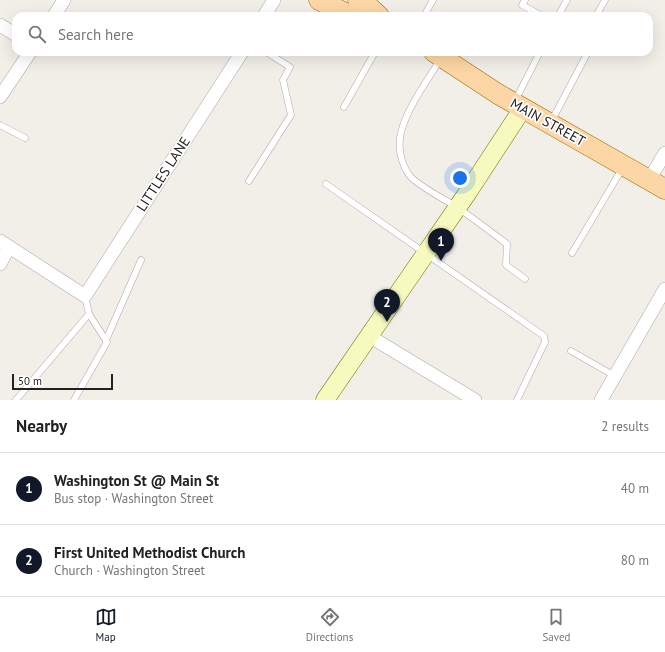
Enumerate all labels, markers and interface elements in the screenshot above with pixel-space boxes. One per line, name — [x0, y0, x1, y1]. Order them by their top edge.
search box — [12, 12, 653, 56]
icon: search — [26, 23, 48, 45]
text: Search here — [58, 25, 134, 44]
street label: MAIN STREET — [507, 94, 589, 150]
street label: LITTLES LANE — [132, 133, 194, 215]
your location — [450, 168, 470, 188]
pin: 1 — [428, 228, 454, 261]
pin: 2 — [374, 289, 400, 322]
scale bar — [12, 372, 113, 391]
text: 50 m — [18, 374, 42, 388]
text: Nearby — [16, 415, 67, 437]
text: 2 results — [601, 418, 649, 435]
text: Washington St @ Main St — [54, 471, 219, 490]
text: 1 — [25, 480, 33, 497]
text: 40 m — [621, 480, 649, 497]
text: Bus stop · Washington Street — [54, 490, 213, 507]
text: First United Methodist Church — [54, 543, 246, 562]
text: 2 — [25, 552, 33, 569]
text: 80 m — [621, 552, 649, 569]
text: Church · Washington Street — [54, 562, 205, 579]
tab: Map — [95, 606, 117, 644]
tab: Directions — [306, 606, 353, 644]
tab: Saved — [542, 606, 570, 644]

